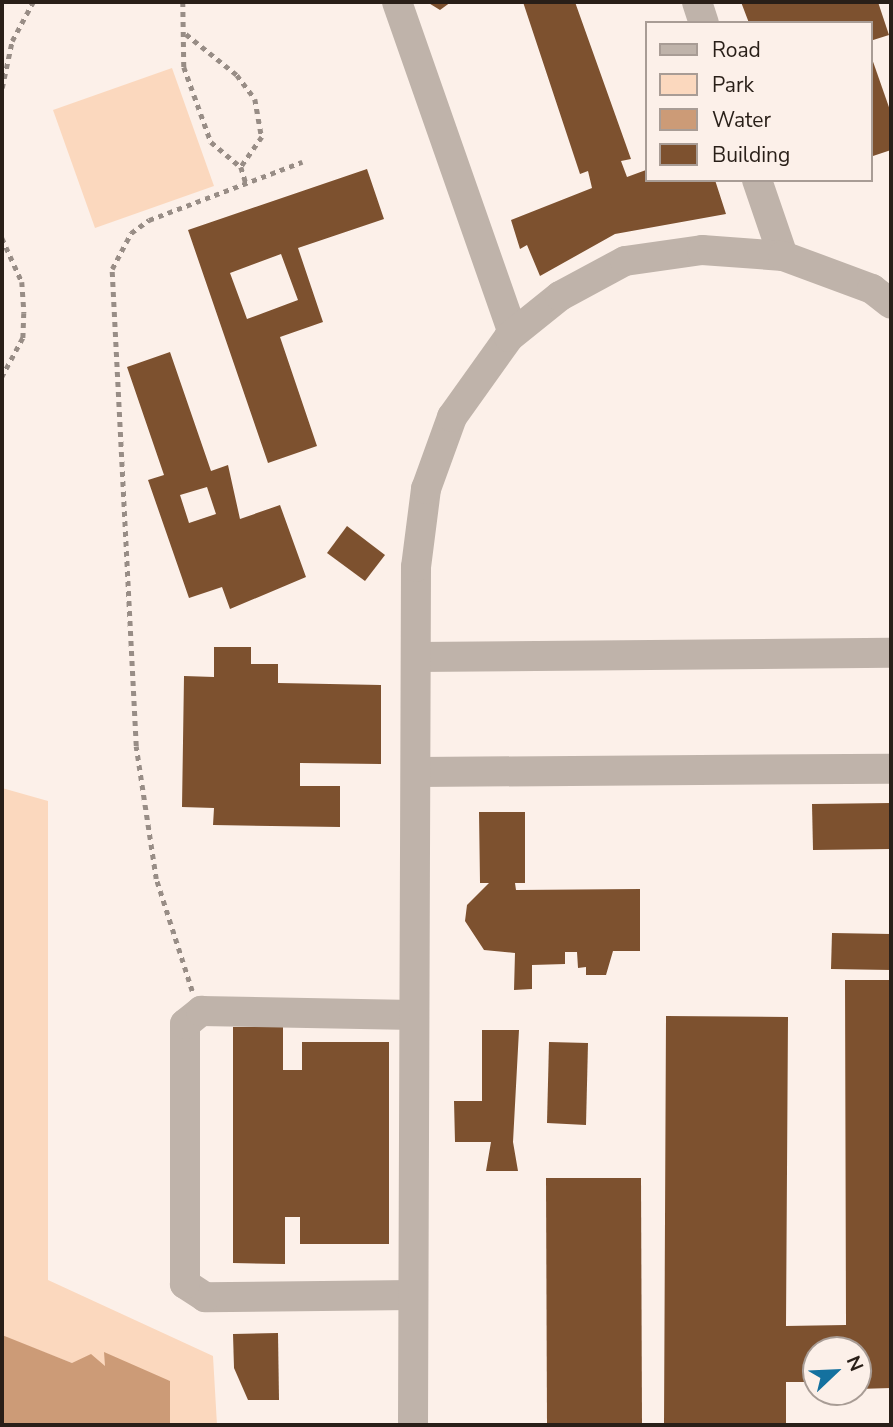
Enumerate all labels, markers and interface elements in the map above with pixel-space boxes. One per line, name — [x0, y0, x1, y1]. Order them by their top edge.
legend — [644, 21, 872, 182]
text: Road — [712, 36, 761, 64]
text: Park — [712, 71, 754, 99]
text: Water — [712, 106, 771, 134]
text: Building — [712, 141, 790, 169]
north arrow — [802, 1336, 872, 1406]
text: N — [840, 1352, 869, 1375]

